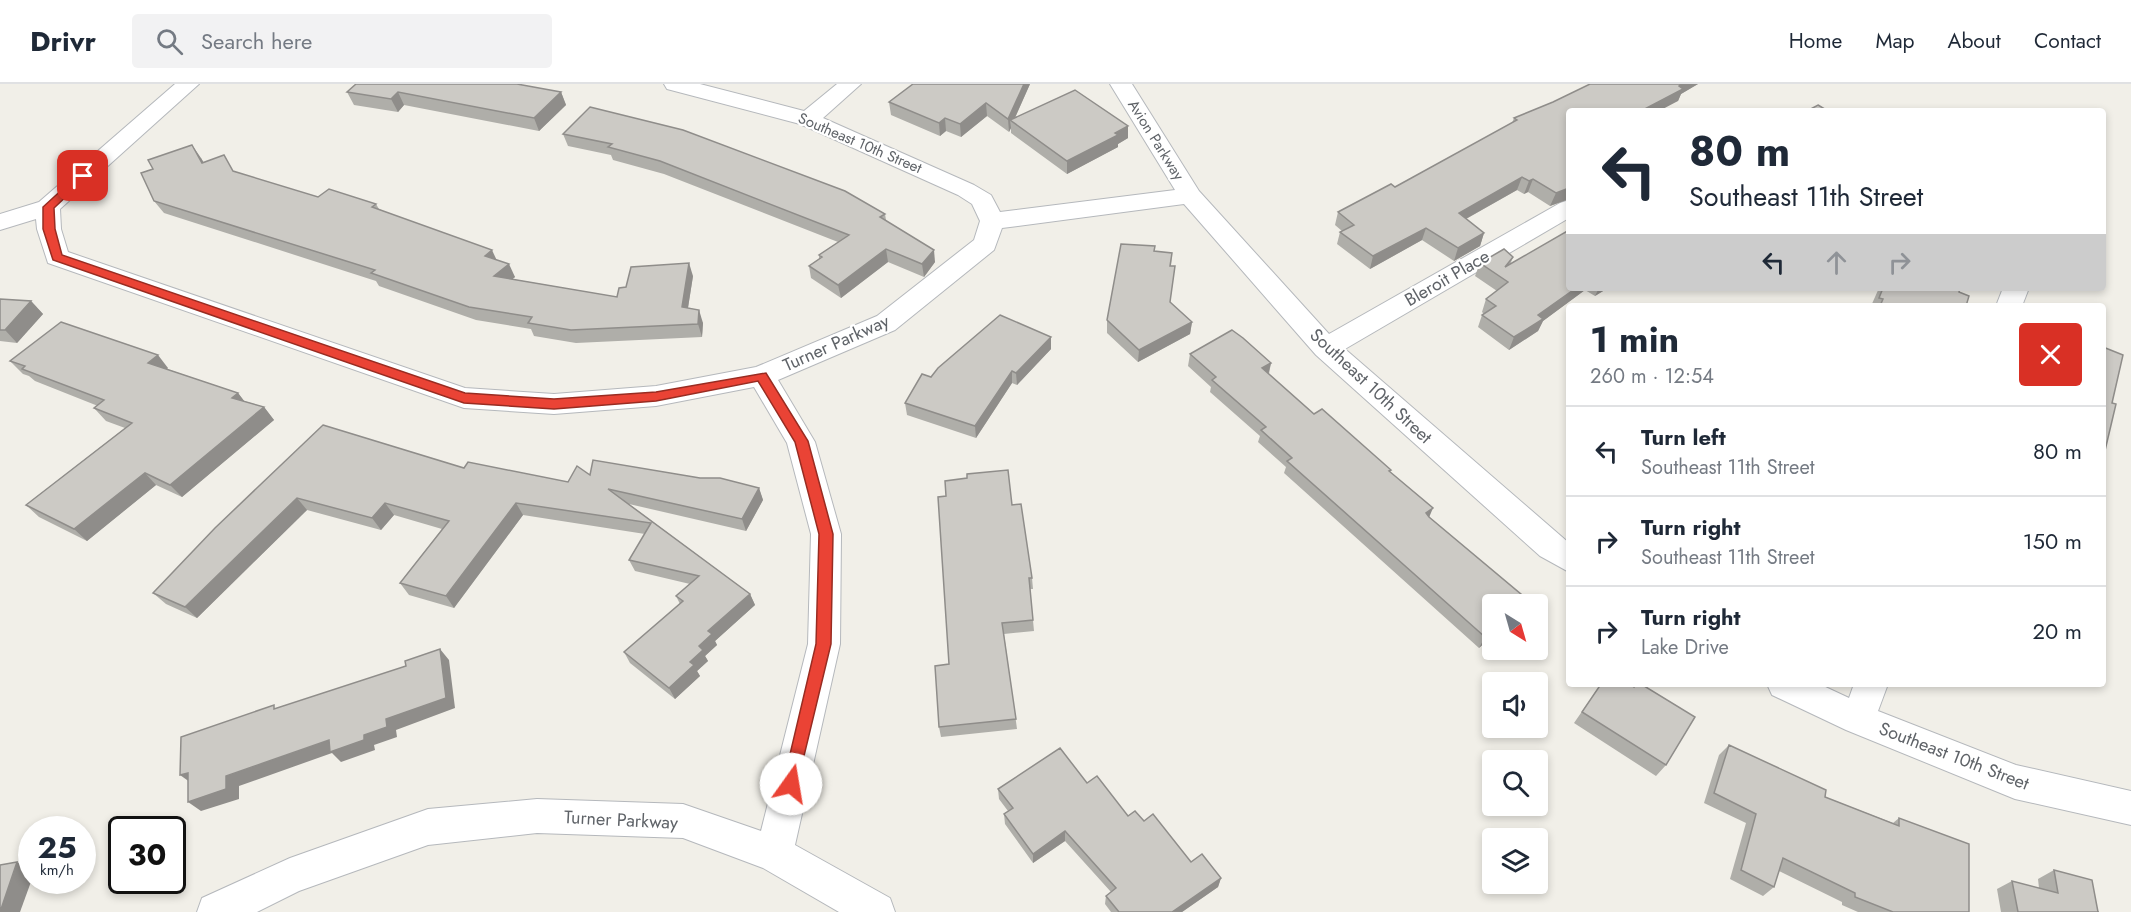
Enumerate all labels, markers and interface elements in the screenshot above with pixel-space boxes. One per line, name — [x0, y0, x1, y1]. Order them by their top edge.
search box — [132, 14, 552, 68]
text: Drivr — [30, 21, 96, 62]
icon: search — [153, 25, 186, 58]
text: Search here — [201, 25, 312, 57]
text: Home — [1789, 26, 1842, 56]
text: Map — [1875, 26, 1915, 56]
text: About — [1948, 26, 2001, 56]
text: Contact — [2034, 26, 2101, 56]
street label: Avion Parkway — [1123, 96, 1190, 185]
street label: Southeast 10th Street — [795, 107, 926, 179]
text: 80 m — [1689, 121, 1790, 182]
icon: left — [1590, 132, 1668, 210]
pin — [57, 150, 108, 201]
icon: arrive — [66, 159, 99, 192]
text: Southeast 11th Street — [1689, 177, 1923, 216]
street label: Bleroit Place — [1400, 243, 1494, 313]
icon: left — [1757, 246, 1790, 279]
icon: ahead — [1820, 246, 1853, 279]
icon: right — [1883, 246, 1916, 279]
street label: Turner Parkway — [779, 308, 893, 378]
text: 1 min — [1590, 313, 1679, 365]
street label: Southeast 10th Street — [1304, 322, 1438, 450]
button: close — [2019, 323, 2082, 386]
text: 260 m · 12:54 — [1590, 362, 1714, 391]
text: Turn left — [1641, 421, 1726, 453]
icon: left — [1590, 435, 1623, 468]
text: 80 m — [2033, 435, 2082, 467]
text: Southeast 11th Street — [1641, 453, 1814, 482]
text: Turn right — [1641, 511, 1741, 543]
icon: right — [1590, 525, 1623, 558]
text: 150 m — [2023, 525, 2082, 557]
text: Southeast 11th Street — [1641, 543, 1814, 572]
north arrow — [1482, 594, 1548, 660]
map controls — [1482, 594, 1548, 894]
text: Turn right — [1641, 601, 1741, 633]
icon: right — [1590, 615, 1623, 648]
text: 20 m — [2033, 615, 2082, 647]
text: Lake Drive — [1641, 633, 1729, 662]
button: sound — [1482, 672, 1548, 738]
street label: Southeast 10th Street — [1875, 715, 2033, 797]
button: search — [1482, 750, 1548, 816]
position arrow — [759, 752, 823, 816]
street label: Turner Parkway — [563, 804, 679, 836]
speed limit sign: 30 — [108, 816, 186, 894]
text: 25 — [37, 826, 77, 869]
button: layers — [1482, 828, 1548, 894]
text: km/h — [40, 859, 74, 881]

